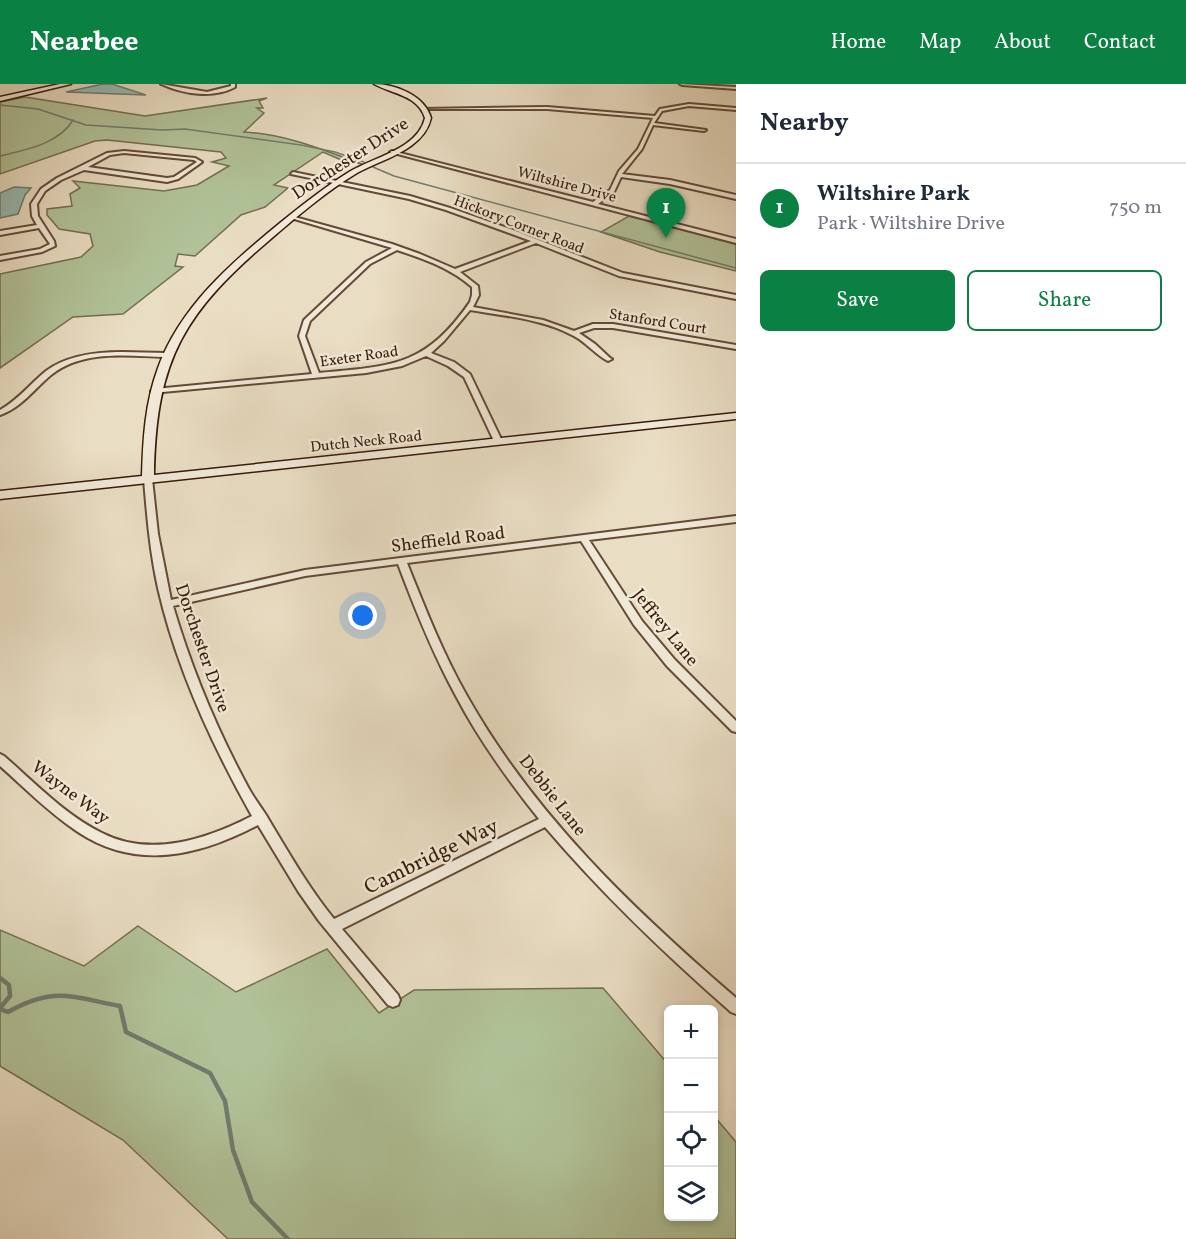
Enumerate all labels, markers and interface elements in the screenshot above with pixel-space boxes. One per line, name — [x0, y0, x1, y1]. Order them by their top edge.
text: Nearbee — [30, 23, 139, 62]
text: Home — [831, 28, 886, 57]
text: Map — [919, 28, 961, 57]
text: About — [994, 28, 1051, 57]
text: Contact — [1084, 28, 1156, 57]
text: Nearby — [760, 105, 849, 141]
street label: Dorchester Drive — [288, 112, 414, 206]
street label: Wiltshire Drive — [515, 162, 618, 209]
text: Wiltshire Park — [817, 179, 970, 210]
pin: 1 — [646, 188, 686, 238]
street label: Hickory Corner Road — [450, 191, 587, 260]
text: 1 — [775, 194, 784, 222]
text: 750 m — [1109, 194, 1162, 222]
text: Park · Wiltshire Drive — [817, 210, 1005, 238]
button: Save — [760, 270, 955, 331]
button: Share — [967, 270, 1162, 331]
street label: Stanford Court — [607, 304, 708, 341]
street label: Exeter Road — [319, 342, 400, 373]
street label: Dutch Neck Road — [309, 426, 423, 459]
street label: Sheffield Road — [390, 521, 507, 560]
street label: Dorchester Drive — [168, 581, 235, 716]
street label: Jeffrey Lane — [626, 584, 704, 672]
your location — [348, 601, 377, 630]
street label: Debbie Lane — [512, 750, 592, 842]
street label: Wayne Way — [26, 755, 115, 831]
street label: Cambridge Way — [360, 812, 504, 902]
map controls — [664, 1005, 718, 1221]
button: + — [664, 1005, 718, 1059]
button: − — [664, 1059, 718, 1113]
button: locate — [664, 1113, 718, 1167]
button: layers — [664, 1167, 718, 1221]

